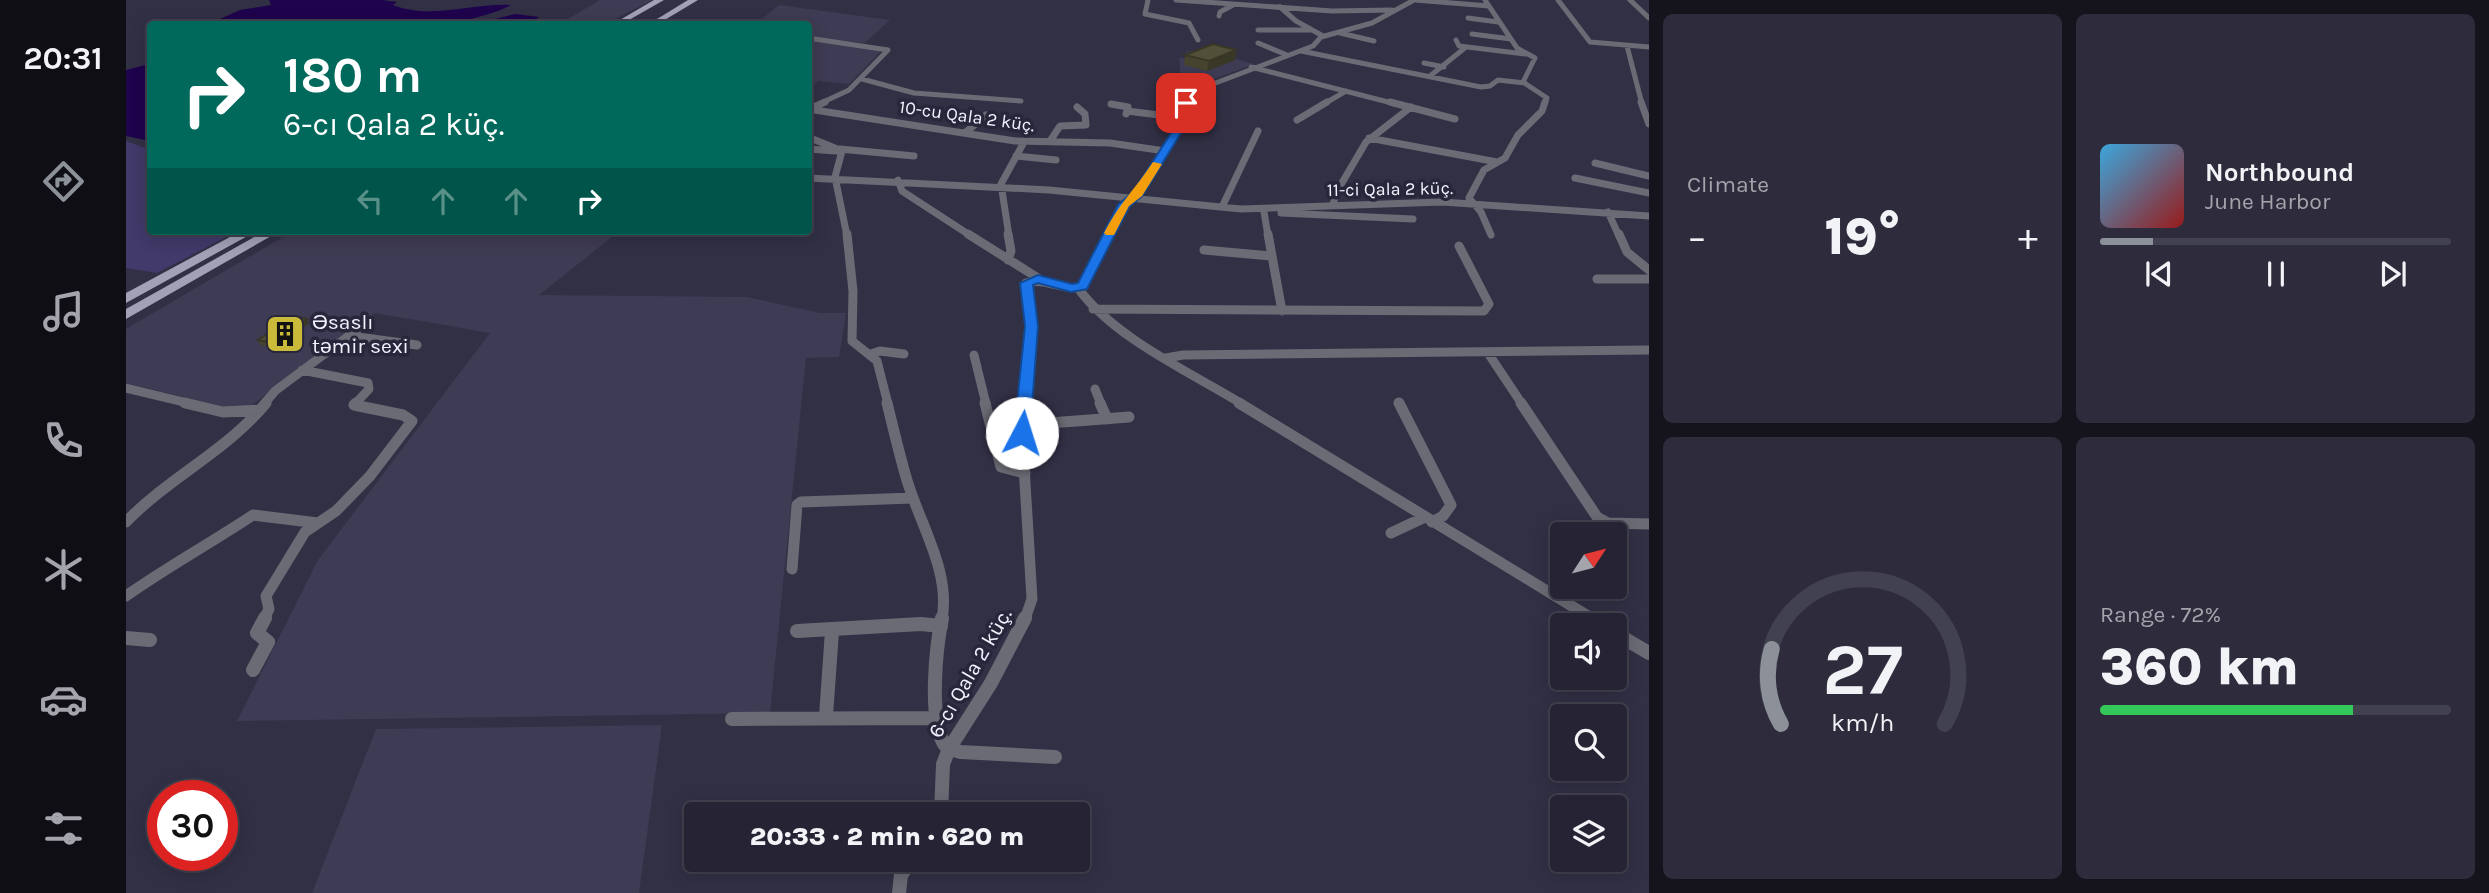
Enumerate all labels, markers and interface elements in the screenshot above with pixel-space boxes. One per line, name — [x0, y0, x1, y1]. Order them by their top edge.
text: 20:31 — [23, 40, 103, 77]
text: 180 m — [283, 47, 422, 104]
icon: right — [168, 49, 259, 140]
pin — [1156, 73, 1216, 133]
icon: arrive — [1167, 84, 1205, 122]
street label: 10-cu Qala 2 küç. — [898, 96, 1036, 136]
text: 6-cı Qala 2 küç. — [283, 106, 505, 143]
icon: directions — [39, 157, 88, 206]
text: Northbound — [2205, 157, 2354, 188]
text: Climate — [1687, 171, 1769, 198]
street label: 11-ci Qala 2 küç. — [1327, 177, 1453, 201]
icon: left — [351, 182, 389, 220]
icon: ahead — [424, 182, 462, 220]
icon: ahead — [497, 182, 535, 220]
icon: right — [570, 182, 608, 220]
text: June Harbor — [2205, 188, 2330, 215]
text: 19° — [1824, 206, 1901, 267]
text: − — [1687, 215, 1707, 260]
text: + — [2018, 215, 2038, 260]
icon: previous — [2140, 255, 2178, 293]
icon: pause — [2257, 255, 2295, 293]
icon: next — [2374, 255, 2412, 293]
icon: music — [39, 287, 88, 336]
place label: Əsaslı təmir sexi — [312, 310, 409, 358]
building icon: Əsaslı təmir sexi — [264, 313, 306, 355]
position arrow — [985, 396, 1059, 470]
icon: phone — [39, 416, 88, 465]
north arrow — [1550, 522, 1628, 598]
map controls — [1550, 522, 1627, 872]
icon: climate — [39, 545, 88, 594]
text: Range · 72% — [2100, 601, 2221, 628]
street label: 6-cı Qala 2 küç. — [923, 604, 1017, 742]
button: sound — [1550, 613, 1627, 690]
text: 27 — [1822, 627, 1903, 712]
text: 360 km — [2100, 636, 2299, 697]
icon: car — [39, 675, 88, 724]
button: search — [1550, 704, 1627, 781]
text: km/h — [1831, 708, 1894, 737]
speed limit sign: 30 — [147, 780, 238, 871]
button: layers — [1550, 795, 1627, 872]
icon: filters — [39, 804, 88, 853]
text: 20:33 · 2 min · 620 m — [750, 821, 1024, 852]

